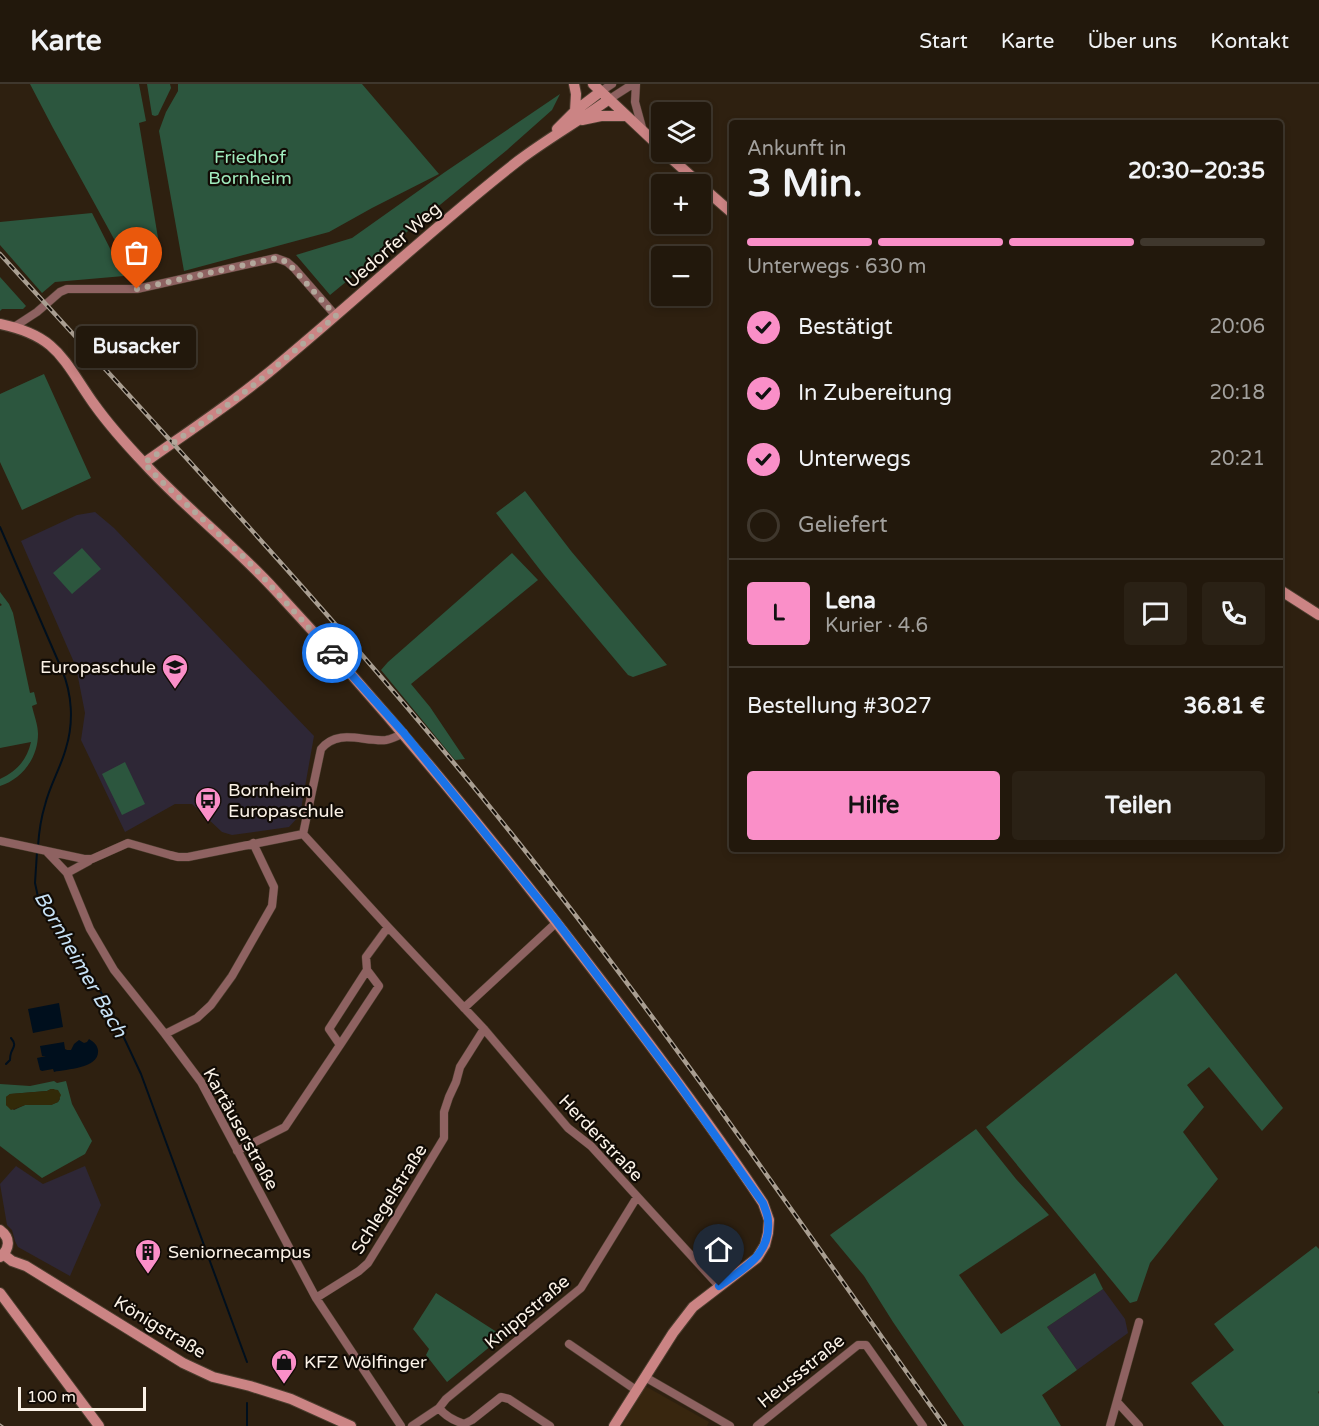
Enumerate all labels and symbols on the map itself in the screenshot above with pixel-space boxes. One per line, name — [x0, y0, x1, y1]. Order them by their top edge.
park label: Friedhof Bornheim — [208, 146, 292, 189]
street label: Uedorfer Weg — [341, 197, 445, 293]
pin — [111, 227, 162, 289]
callout: Busacker — [77, 325, 197, 367]
courier — [302, 623, 362, 683]
school or university icon: Europaschule — [160, 652, 190, 690]
place label: Europaschule — [40, 656, 156, 678]
place label: Bornheim Europaschule — [228, 779, 344, 822]
bus stop icon: Bornheim Europaschule — [193, 785, 223, 823]
water label: Bornheimer Bach — [29, 887, 132, 1043]
street label: Kartäuserstraße — [198, 1064, 284, 1194]
street label: Herderstraße — [554, 1090, 648, 1186]
street label: Schlegelstraße — [346, 1140, 432, 1258]
pin — [693, 1224, 744, 1286]
building icon: Seniornecampus — [133, 1237, 163, 1275]
place label: Seniornecampus — [168, 1241, 311, 1263]
street label: Knippstraße — [480, 1270, 574, 1354]
street label: Königstraße — [110, 1291, 210, 1363]
street label: Heussstraße — [753, 1329, 849, 1413]
shop icon: KFZ Wölfinger — [269, 1347, 299, 1385]
place label: KFZ Wölfinger — [304, 1351, 427, 1373]
scale bar — [18, 1384, 146, 1412]

